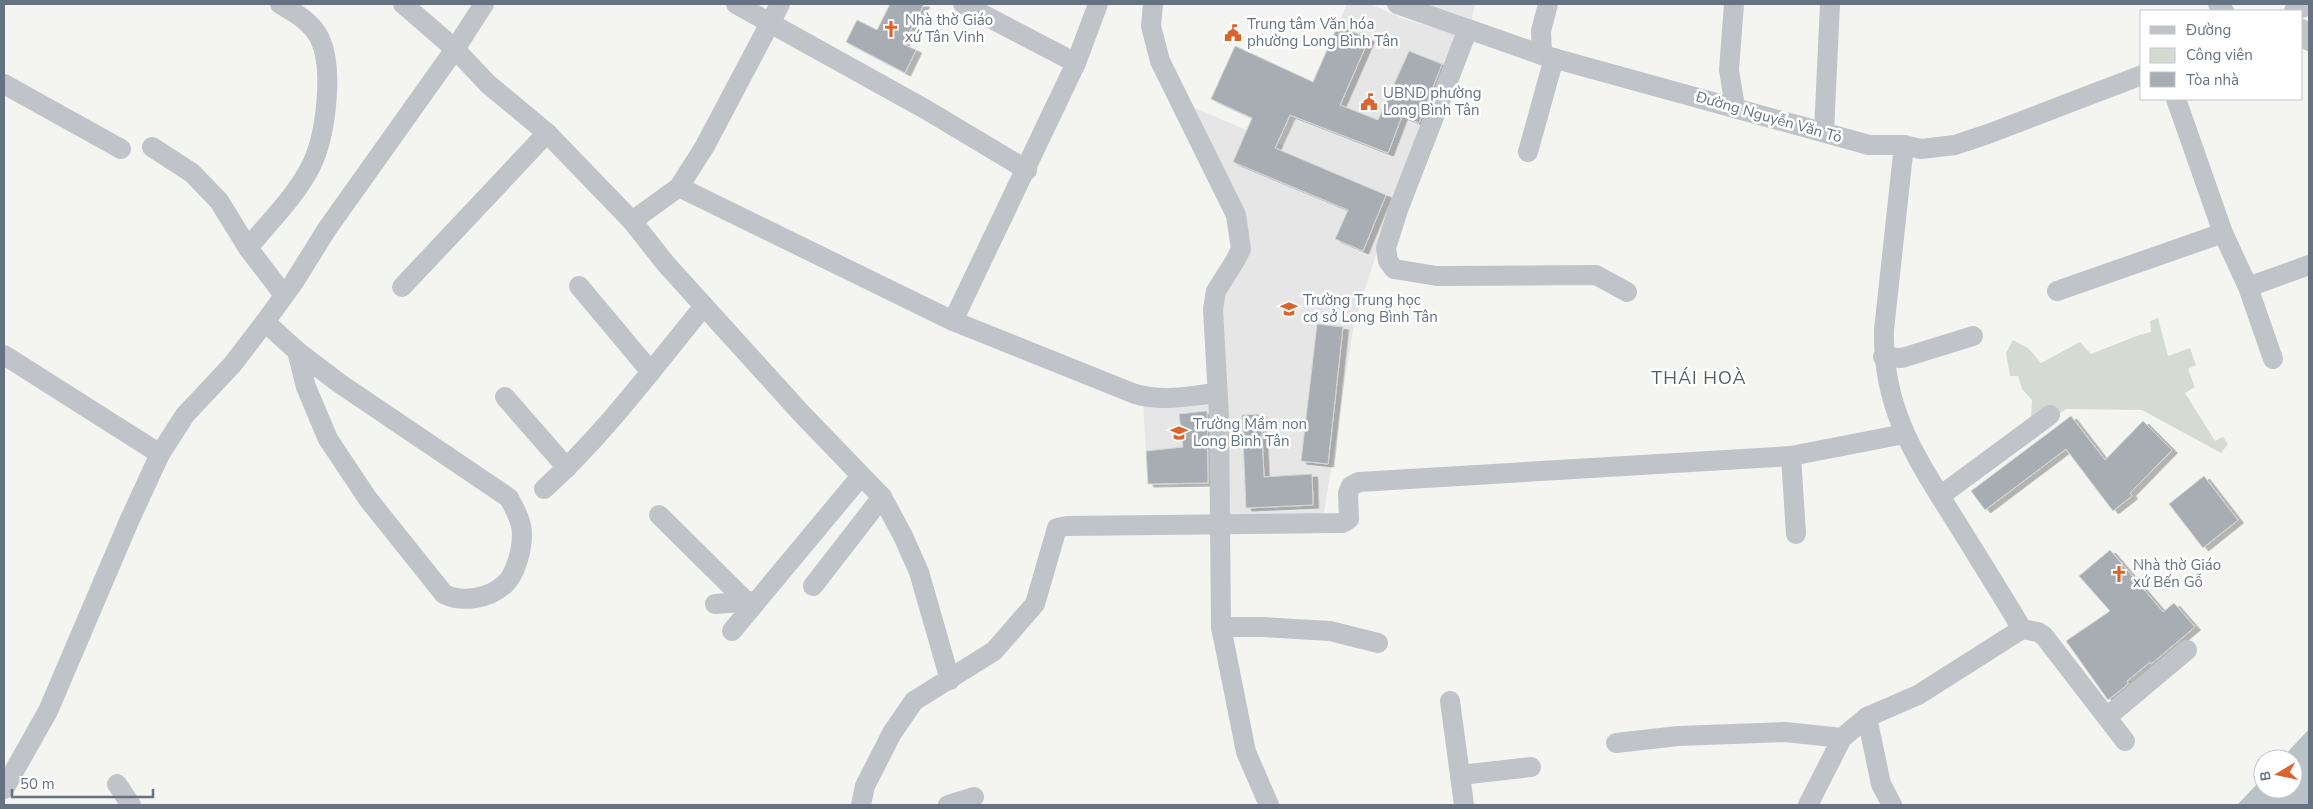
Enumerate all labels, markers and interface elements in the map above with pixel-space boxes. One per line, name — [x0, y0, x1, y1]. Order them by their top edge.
place label: Nhà thờ Giáo xứ Tân Vinh — [905, 10, 993, 47]
legend — [2140, 10, 2303, 100]
place label: Trung tâm Văn hóa phường Long Bình Tân — [1247, 14, 1399, 51]
church icon: Nhà thờ Giáo xứ Tân Vinh — [881, 19, 901, 39]
text: Đường — [2185, 20, 2231, 40]
public building icon: Trung tâm Văn hóa phường Long Bình Tân — [1223, 23, 1243, 43]
text: Công viên — [2186, 45, 2253, 65]
text: Tòa nhà — [2186, 70, 2239, 90]
place label: UBND phường Long Bình Tân — [1383, 83, 1481, 120]
street label: Đường Nguyễn Văn Tỏ — [1693, 86, 1844, 147]
public building icon: UBND phường Long Bình Tân — [1359, 92, 1379, 112]
place label: Trường Trung học cơ sở Long Bình Tân — [1303, 290, 1438, 327]
school or university icon: Trường Trung học cơ sở Long Bình Tân — [1279, 299, 1299, 319]
district label: THÁI HOÀ — [1651, 366, 1747, 390]
place label: Trường Mầm non Long Bình Tân — [1193, 414, 1307, 451]
school or university icon: Trường Mầm non Long Bình Tân — [1169, 423, 1189, 443]
place label: Nhà thờ Giáo xứ Bến Gỗ — [2133, 555, 2221, 592]
church icon: Nhà thờ Giáo xứ Bến Gỗ — [2109, 564, 2129, 584]
north arrow — [2253, 749, 2303, 799]
scale bar — [12, 766, 154, 798]
text: B — [2256, 770, 2276, 782]
text: 50 m — [20, 774, 55, 794]

